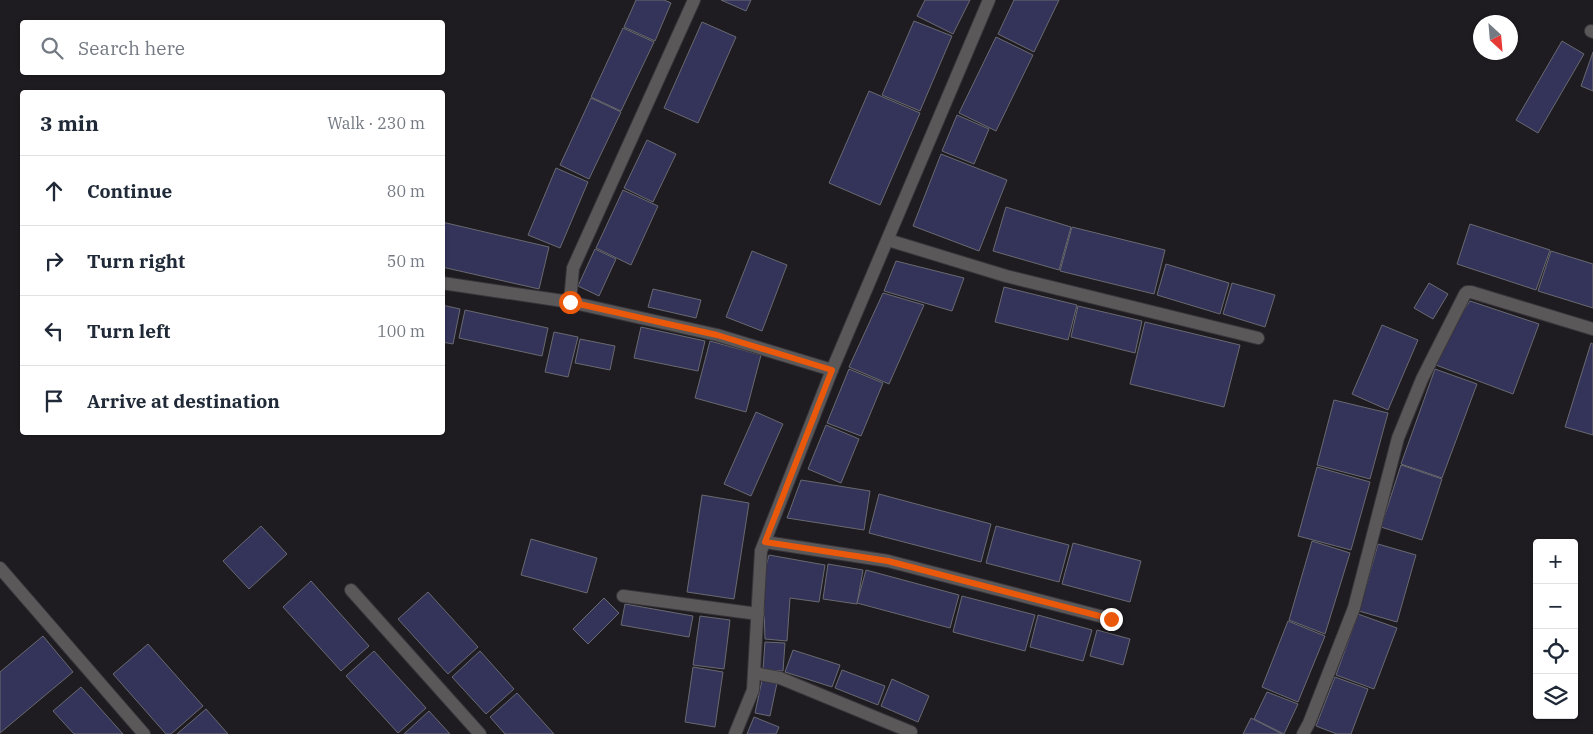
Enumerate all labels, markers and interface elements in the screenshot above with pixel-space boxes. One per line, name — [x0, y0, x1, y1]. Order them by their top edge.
north arrow — [1473, 15, 1518, 60]
search box — [20, 20, 445, 75]
icon: search — [38, 34, 66, 62]
text: Search here — [78, 36, 185, 60]
text: 3 min — [40, 109, 99, 137]
text: Walk · 230 m — [327, 113, 425, 133]
icon: ahead — [40, 177, 68, 205]
text: Continue — [87, 179, 172, 203]
text: 80 m — [387, 181, 425, 201]
icon: right — [40, 247, 68, 275]
text: Turn right — [87, 249, 185, 273]
text: 50 m — [387, 251, 425, 271]
route start — [559, 291, 582, 314]
icon: left — [40, 317, 68, 345]
text: Turn left — [87, 319, 170, 343]
text: 100 m — [377, 321, 425, 341]
icon: arrive — [40, 387, 68, 415]
text: Arrive at destination — [87, 389, 280, 413]
map controls — [1533, 539, 1578, 719]
button: + — [1533, 539, 1578, 584]
button: − — [1533, 584, 1578, 629]
route end — [1100, 608, 1123, 631]
button: locate — [1533, 629, 1578, 674]
button: layers — [1533, 674, 1578, 719]

